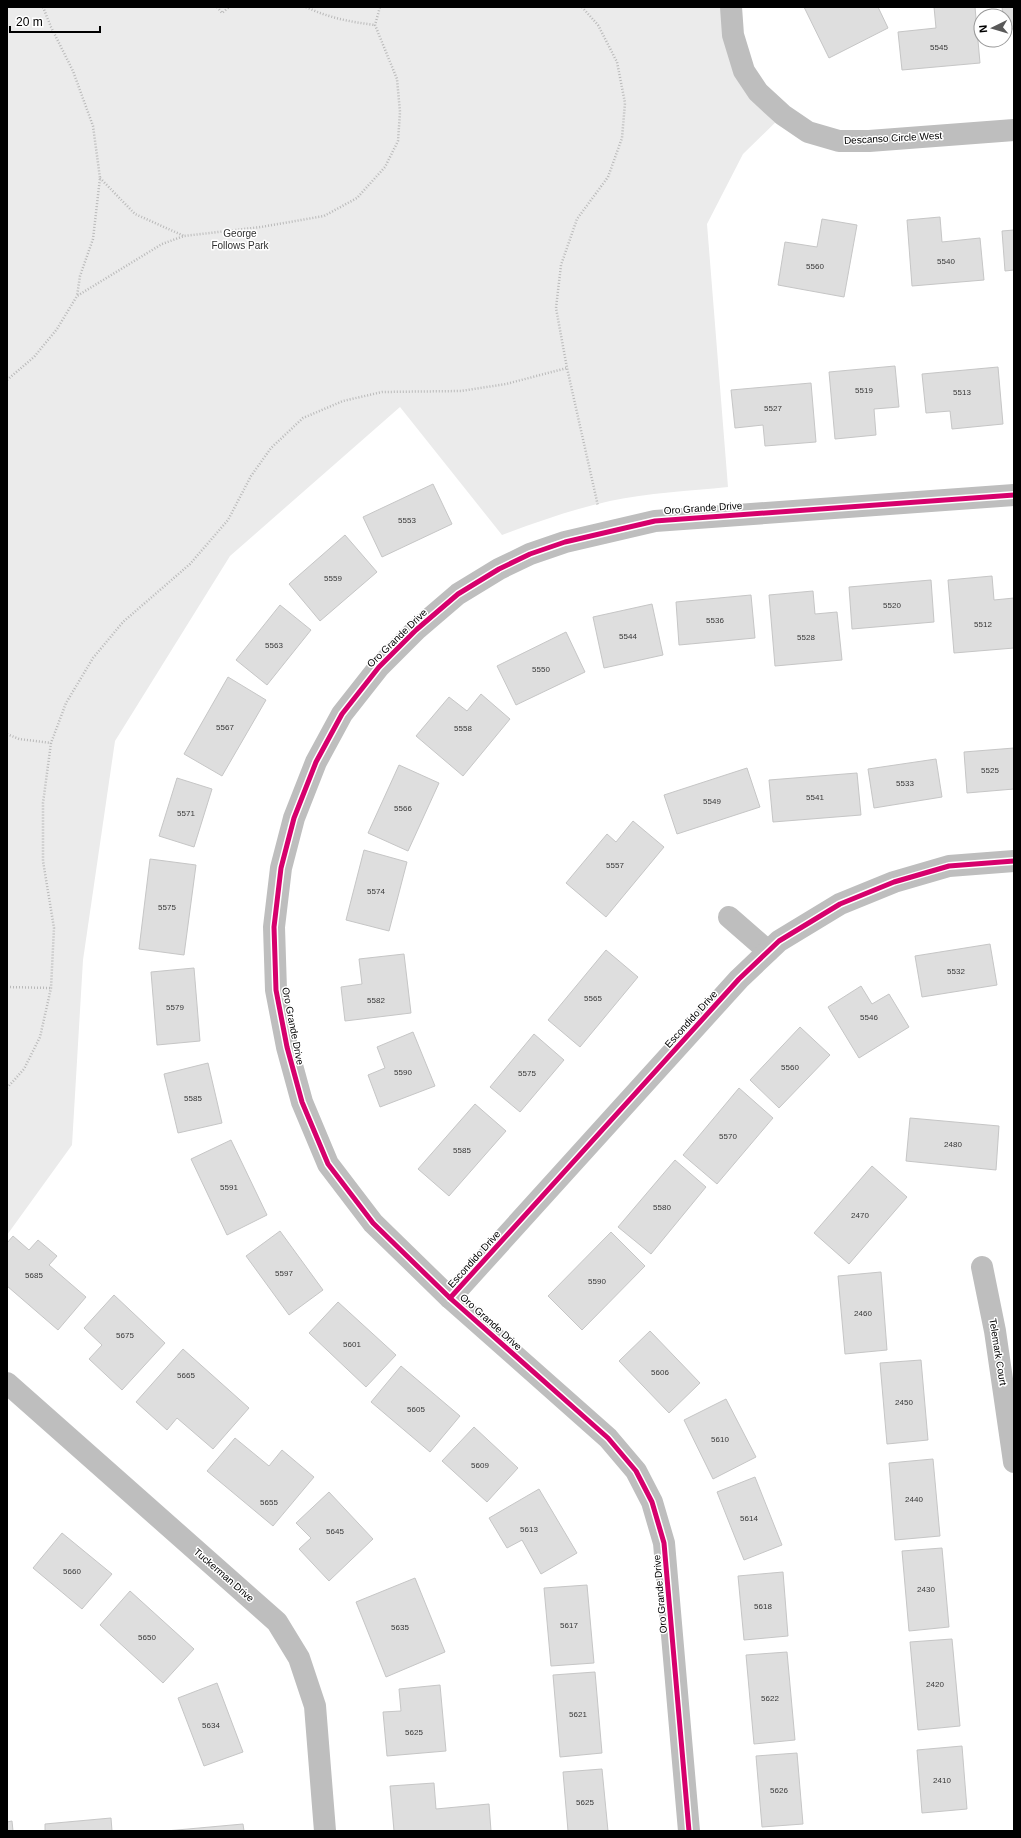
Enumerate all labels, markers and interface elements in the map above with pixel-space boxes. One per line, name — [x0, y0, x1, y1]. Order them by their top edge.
scale bar — [10, 8, 100, 34]
north arrow — [973, 8, 1013, 48]
text: 20 m — [16, 15, 43, 29]
text: N — [977, 24, 989, 33]
house number: 5545 — [930, 43, 948, 52]
street label: Descanso Circle West — [844, 130, 943, 146]
park label: George Follows Park — [211, 228, 270, 251]
house number: 5540 — [937, 257, 955, 266]
house number: 5560 — [806, 262, 824, 271]
house number: 5519 — [855, 386, 873, 395]
house number: 5513 — [953, 388, 971, 397]
house number: 5527 — [764, 404, 782, 413]
street label: Oro Grande Drive — [663, 500, 743, 516]
house number: 5553 — [398, 516, 416, 525]
house number: 5559 — [324, 574, 342, 583]
house number: 5520 — [883, 601, 901, 610]
street label: Oro Grande Drive — [365, 606, 430, 669]
house number: 5536 — [706, 616, 724, 625]
house number: 5512 — [974, 620, 992, 629]
house number: 5544 — [619, 632, 637, 641]
house number: 5528 — [797, 633, 815, 642]
house number: 5563 — [265, 641, 283, 650]
house number: 5550 — [532, 665, 550, 674]
house number: 5567 — [216, 723, 234, 732]
house number: 5558 — [454, 724, 472, 733]
house number: 5525 — [981, 766, 999, 775]
house number: 5533 — [896, 779, 914, 788]
house number: 5541 — [806, 793, 824, 802]
house number: 5549 — [703, 797, 721, 806]
house number: 5566 — [394, 804, 412, 813]
house number: 5571 — [177, 809, 195, 818]
house number: 5557 — [606, 861, 624, 870]
house number: 5574 — [367, 887, 385, 896]
house number: 5575 — [158, 903, 176, 912]
house number: 5532 — [947, 967, 965, 976]
street label: Oro Grande Drive — [280, 986, 306, 1066]
street label: Escondido Drive — [663, 988, 720, 1050]
house number: 5565 — [584, 994, 602, 1003]
house number: 5582 — [367, 996, 385, 1005]
house number: 5579 — [166, 1003, 184, 1012]
house number: 5546 — [860, 1013, 878, 1022]
house number: 5560 — [781, 1063, 799, 1072]
house number: 5590 — [394, 1068, 412, 1077]
house number: 5575 — [518, 1069, 536, 1078]
house number: 5585 — [184, 1094, 202, 1103]
house number: 5570 — [719, 1132, 737, 1141]
house number: 2480 — [944, 1140, 962, 1149]
house number: 5585 — [453, 1146, 471, 1155]
house number: 5591 — [220, 1183, 238, 1192]
house number: 5580 — [653, 1203, 671, 1212]
house number: 2470 — [851, 1211, 869, 1220]
street label: Escondido Drive — [446, 1228, 503, 1290]
house number: 5597 — [275, 1269, 293, 1278]
house number: 5685 — [25, 1271, 43, 1280]
house number: 5590 — [588, 1277, 606, 1286]
street label: Oro Grande Drive — [458, 1292, 524, 1353]
house number: 2460 — [854, 1309, 872, 1318]
street label: Telemark Court — [987, 1318, 1009, 1387]
house number: 5675 — [116, 1331, 134, 1340]
house number: 5601 — [343, 1340, 361, 1349]
house number: 5606 — [651, 1368, 669, 1377]
house number: 5665 — [177, 1371, 195, 1380]
house number: 2450 — [895, 1398, 913, 1407]
house number: 5605 — [407, 1405, 425, 1414]
house number: 5610 — [711, 1435, 729, 1444]
house number: 5609 — [471, 1461, 489, 1470]
house number: 2440 — [905, 1495, 923, 1504]
house number: 5655 — [260, 1498, 278, 1507]
house number: 5614 — [740, 1514, 758, 1523]
house number: 5613 — [520, 1525, 538, 1534]
house number: 5645 — [326, 1527, 344, 1536]
street label: Tuckerman Drive — [192, 1546, 257, 1604]
street label: Oro Grande Drive — [651, 1554, 669, 1634]
house number: 5660 — [63, 1567, 81, 1576]
house number: 2430 — [917, 1585, 935, 1594]
house number: 5618 — [754, 1602, 772, 1611]
house number: 5617 — [560, 1621, 578, 1630]
house number: 5635 — [391, 1623, 409, 1632]
house number: 5650 — [138, 1633, 156, 1642]
house number: 2420 — [926, 1680, 944, 1689]
house number: 5622 — [761, 1694, 779, 1703]
house number: 5621 — [569, 1710, 587, 1719]
house number: 5634 — [202, 1721, 220, 1730]
house number: 5625 — [405, 1728, 423, 1737]
house number: 2410 — [933, 1776, 951, 1785]
house number: 5626 — [770, 1786, 788, 1795]
house number: 5625 — [576, 1798, 594, 1807]

